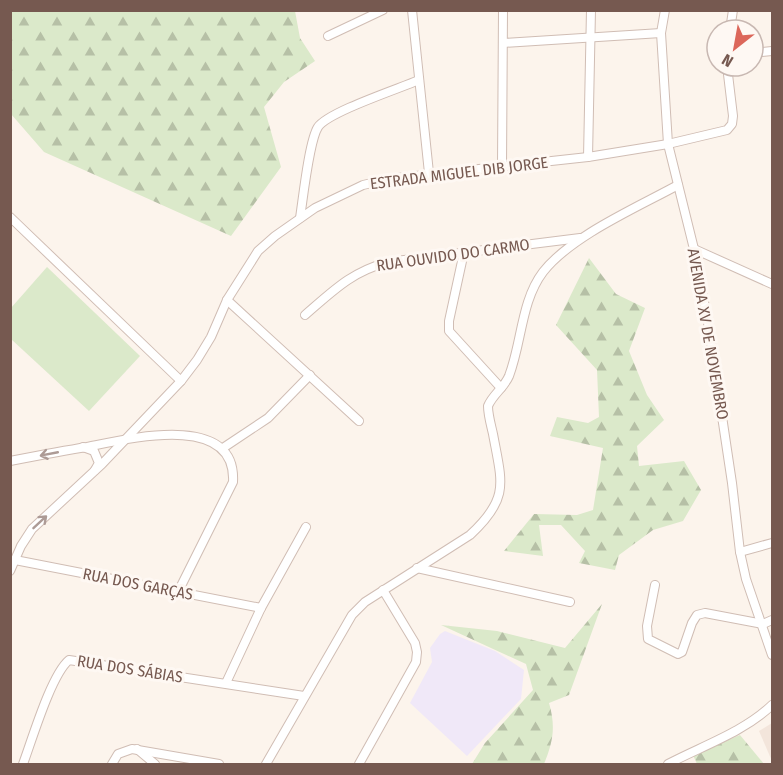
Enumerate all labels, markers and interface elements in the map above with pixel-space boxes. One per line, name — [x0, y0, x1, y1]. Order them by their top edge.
north arrow — [705, 18, 765, 78]
text: N — [719, 50, 737, 71]
street label: ESTRADA MIGUEL DIB JORGE — [369, 153, 549, 193]
street label: RUA OUVIDO DO CARMO — [375, 235, 531, 275]
street label: AVENIDA XV DE NOVEMBRO — [684, 247, 732, 421]
one-way arrow — [39, 449, 59, 460]
one-way arrow — [32, 515, 47, 529]
street label: RUA DOS GARÇAS — [81, 564, 195, 605]
street label: RUA DOS SÁBIAS — [76, 651, 184, 687]

